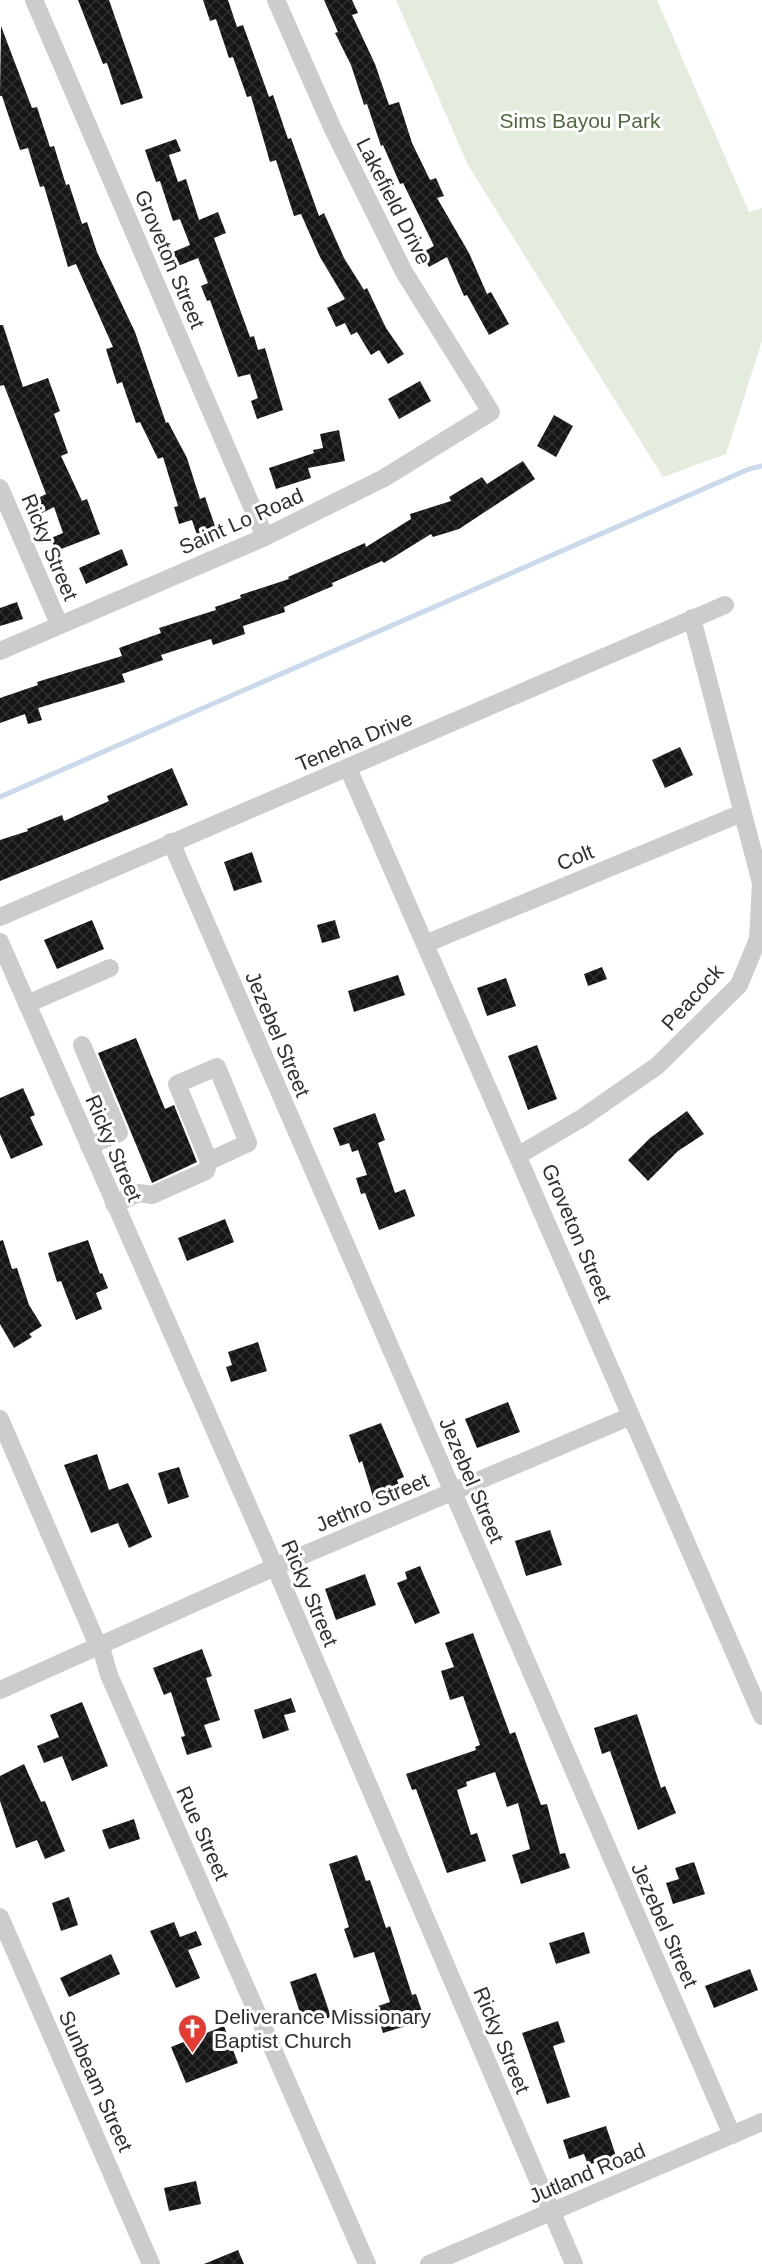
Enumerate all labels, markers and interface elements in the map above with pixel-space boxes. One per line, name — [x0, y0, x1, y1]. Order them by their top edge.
park label: Sims Bayou Park — [499, 109, 661, 132]
street label: Lakefield Drive — [352, 134, 436, 268]
street label: Groveton Street — [130, 186, 210, 332]
street label: Saint Lo Road — [176, 483, 306, 559]
street label: Ricky Street — [17, 490, 83, 604]
street label: Teneha Drive — [293, 706, 415, 776]
street label: Colt — [553, 839, 597, 875]
street label: Peacock — [657, 959, 728, 1035]
street label: Jezebel Street — [241, 968, 315, 1100]
street label: Ricky Street — [81, 1091, 147, 1205]
street label: Groveton Street — [537, 1160, 617, 1306]
street label: Jezebel Street — [435, 1414, 509, 1546]
street label: Jethro Street — [312, 1468, 432, 1536]
street label: Ricky Street — [277, 1536, 343, 1650]
street label: Rue Street — [172, 1782, 234, 1884]
street label: Jezebel Street — [627, 1859, 703, 1991]
street label: Ricky Street — [469, 1983, 535, 2097]
place label: Deliverance Missionary Baptist Church — [214, 2005, 432, 2052]
street label: Sunbeam Street — [55, 2007, 137, 2155]
church icon: Deliverance Missionary Baptist Church — [177, 2012, 209, 2054]
street label: Jutland Road — [526, 2138, 648, 2208]

